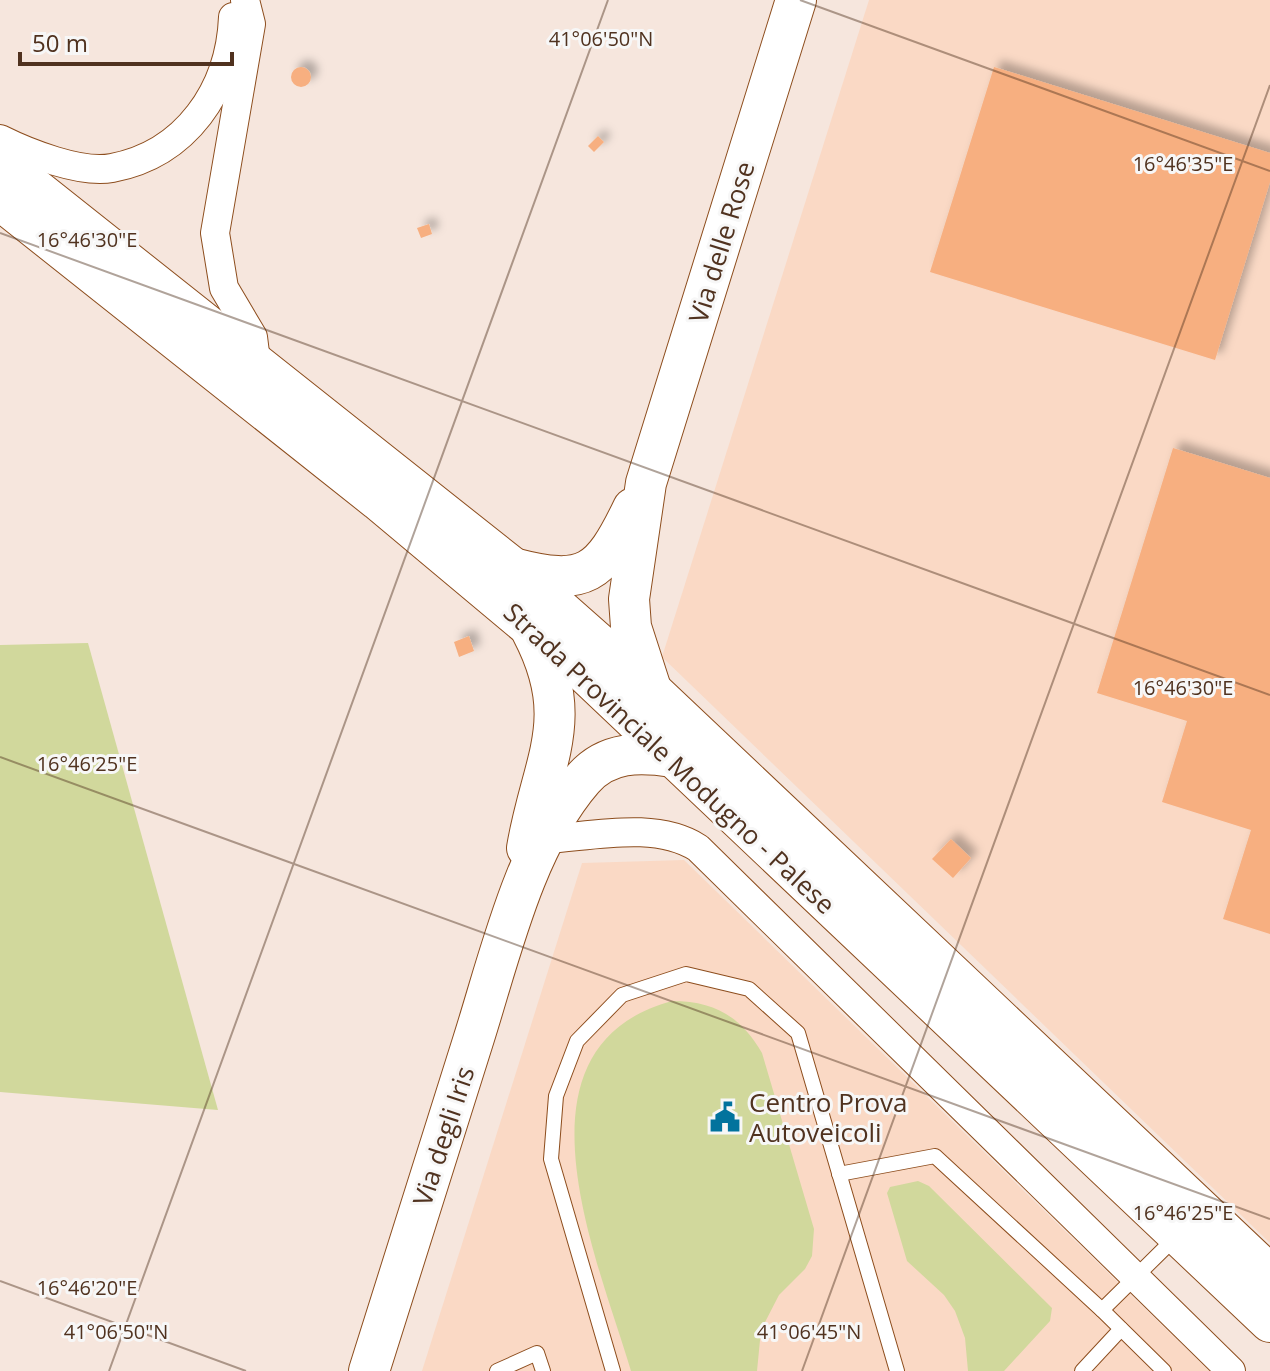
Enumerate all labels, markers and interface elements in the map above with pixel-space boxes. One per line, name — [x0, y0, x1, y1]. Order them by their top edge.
scale bar — [20, 16, 232, 66]
text: 41°06'50"N — [549, 25, 653, 52]
text: 50 m — [32, 26, 88, 59]
text: 16°46'35"E — [1133, 150, 1233, 177]
street label: Via delle Rose — [679, 157, 763, 327]
text: 16°46'30"E — [37, 226, 137, 253]
street label: Strada Provinciale Modugno - Palese — [496, 594, 844, 922]
text: 16°46'30"E — [1133, 674, 1233, 701]
text: 16°46'25"E — [37, 750, 137, 777]
street label: Via degli Iris — [404, 1062, 482, 1210]
place label: Centro Prova Autoveicoli — [749, 1084, 908, 1150]
public building icon: Centro Prova Autoveicoli — [708, 1100, 742, 1134]
text: 16°46'25"E — [1133, 1199, 1233, 1226]
text: 16°46'20"E — [37, 1274, 137, 1301]
text: 41°06'50"N — [64, 1318, 168, 1345]
text: 41°06'45"N — [757, 1318, 861, 1345]

